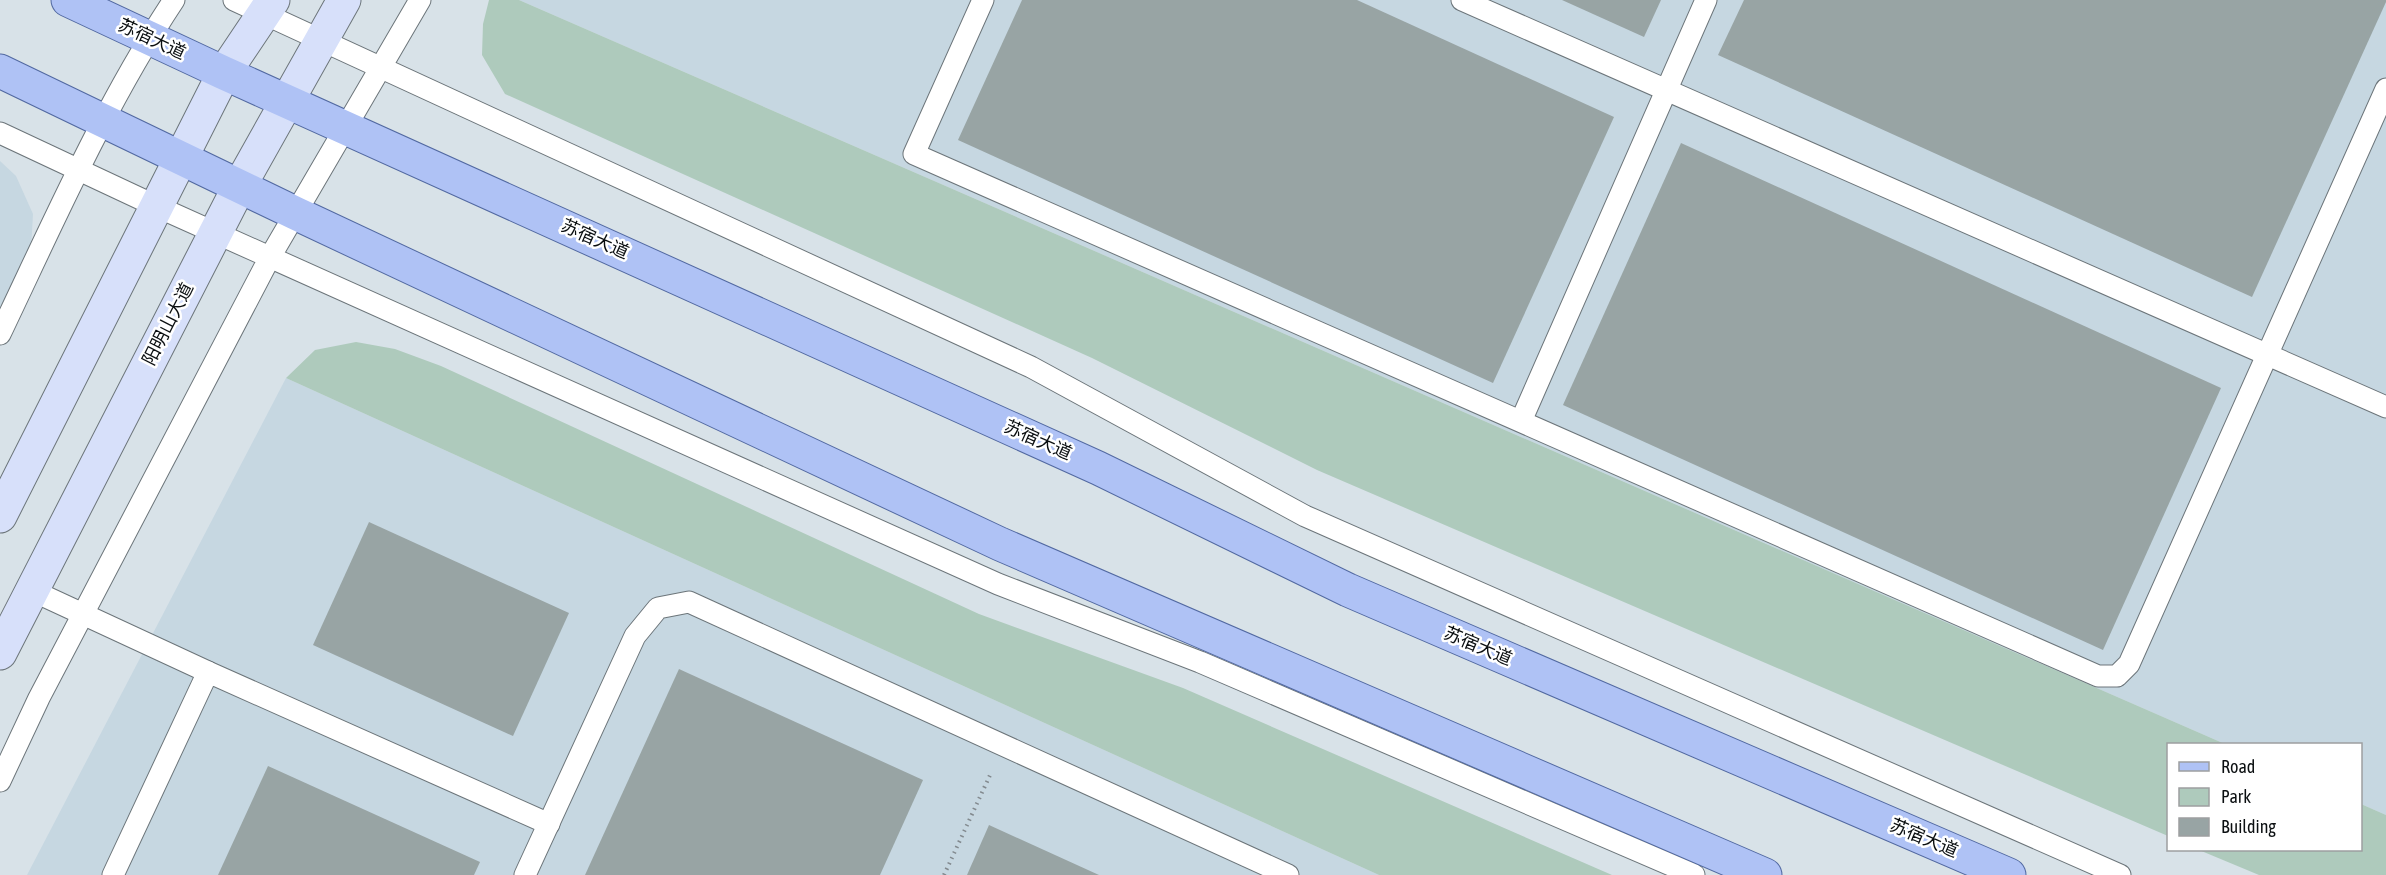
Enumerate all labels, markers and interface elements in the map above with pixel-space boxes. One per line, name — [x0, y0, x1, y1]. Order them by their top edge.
street label: 苏宿大道 — [115, 14, 189, 63]
street label: 苏宿大道 — [558, 214, 632, 263]
street label: 阳明山大道 — [138, 279, 197, 369]
street label: 苏宿大道 — [1001, 415, 1075, 464]
street label: 苏宿大道 — [1441, 622, 1515, 669]
legend — [2167, 743, 2362, 851]
text: Road — [2221, 756, 2255, 777]
text: Park — [2221, 786, 2251, 807]
street label: 苏宿大道 — [1887, 814, 1961, 861]
text: Building — [2221, 816, 2276, 837]

